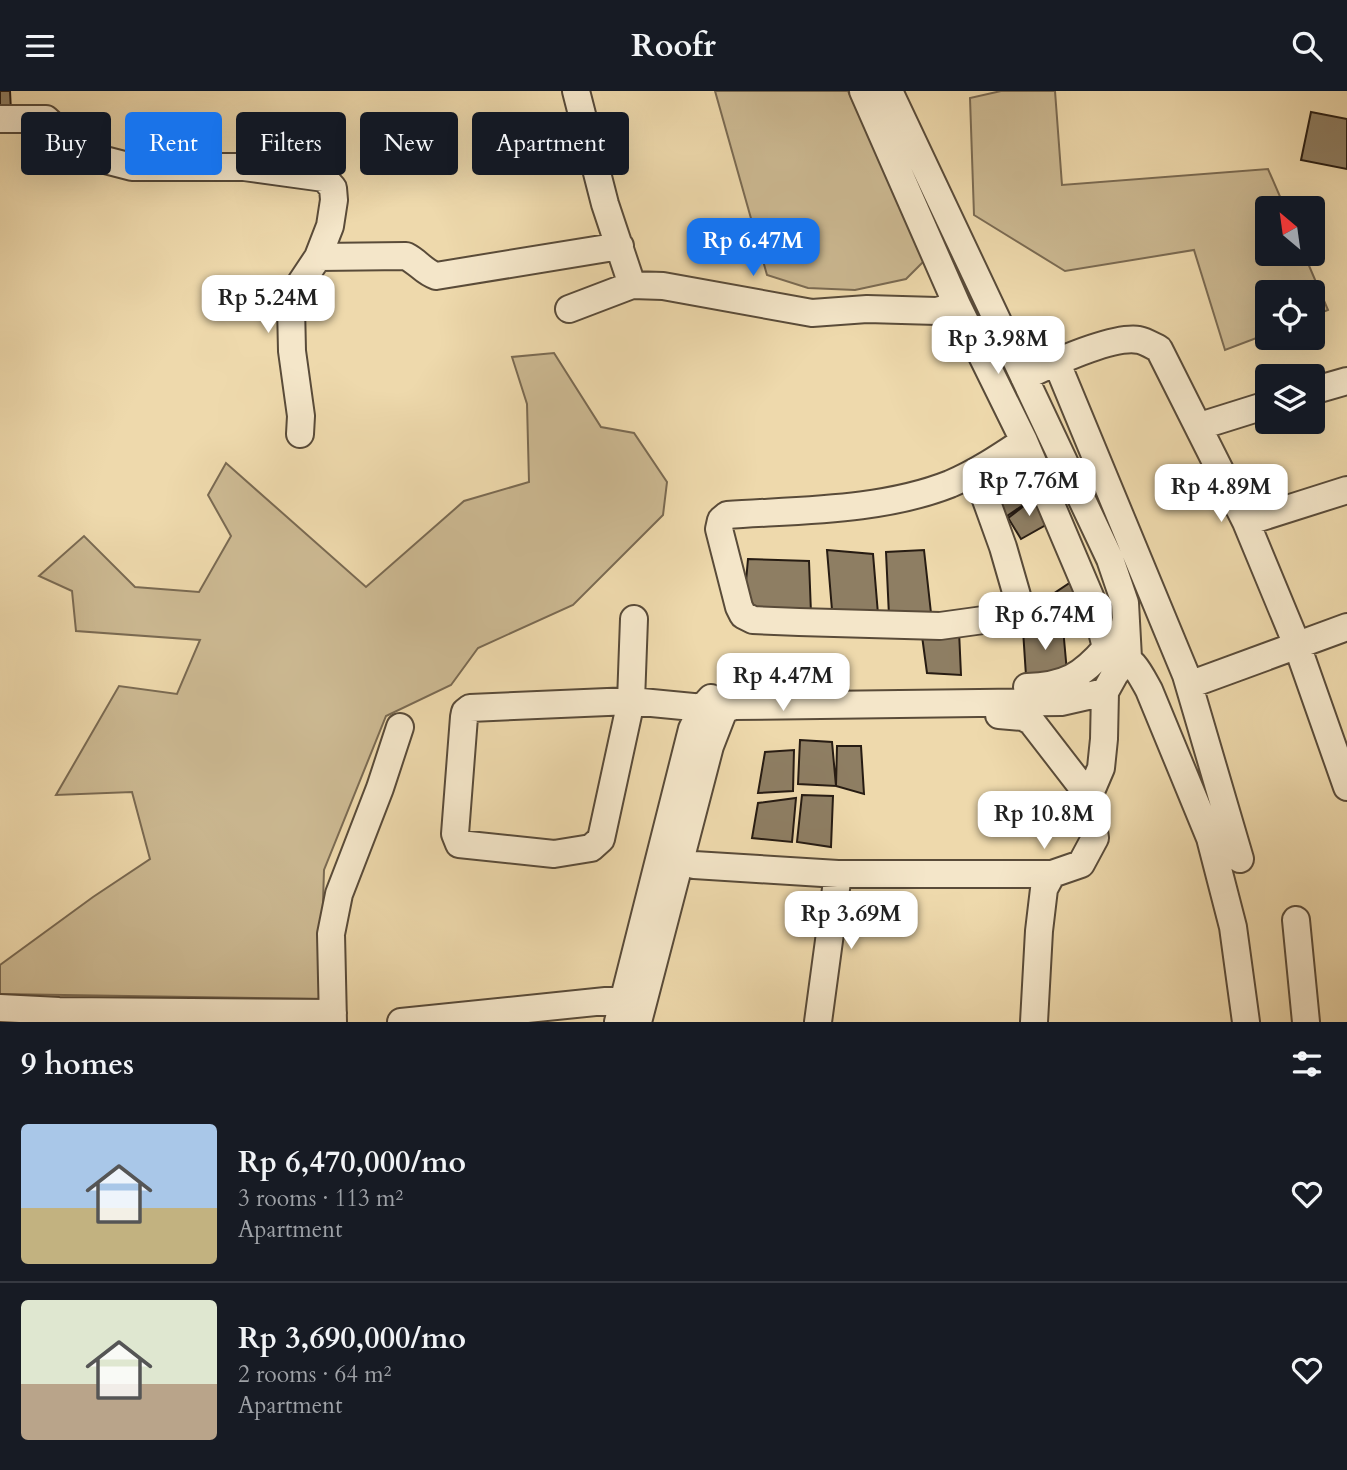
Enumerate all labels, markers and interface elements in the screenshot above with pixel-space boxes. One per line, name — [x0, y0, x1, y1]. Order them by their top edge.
text: Roofr — [631, 24, 716, 68]
icon: menu — [21, 27, 59, 65]
icon: search — [1288, 27, 1326, 65]
chip: Buy — [21, 112, 111, 175]
chip: Rent — [125, 112, 222, 175]
chip: Filters — [236, 112, 346, 175]
chip: New — [360, 112, 458, 175]
chip: Apartment — [472, 112, 629, 175]
north arrow — [1255, 196, 1325, 266]
map controls — [1255, 196, 1325, 434]
pin: Rp 6.47M — [681, 219, 825, 278]
text: Rp 6.47M — [703, 225, 803, 256]
pin: Rp 5.24M — [196, 275, 340, 335]
button: locate — [1255, 280, 1325, 350]
text: Rp 5.24M — [218, 282, 318, 313]
pin: Rp 3.98M — [926, 317, 1070, 376]
text: Rp 3.98M — [948, 323, 1048, 354]
button: layers — [1255, 364, 1325, 434]
pin: Rp 7.76M — [957, 459, 1101, 518]
text: Rp 7.76M — [979, 465, 1079, 496]
pin: Rp 4.89M — [1149, 465, 1293, 524]
text: Rp 4.89M — [1171, 471, 1271, 502]
pin: Rp 6.74M — [973, 593, 1117, 652]
text: Rp 6.74M — [995, 599, 1095, 630]
pin: Rp 4.47M — [711, 653, 855, 713]
text: Rp 4.47M — [733, 660, 833, 691]
pin: Rp 10.8M — [972, 791, 1116, 851]
text: Rp 10.8M — [994, 798, 1094, 829]
pin: Rp 3.69M — [779, 891, 923, 951]
text: Rp 3.69M — [801, 898, 901, 929]
text: 9 homes — [21, 1044, 134, 1085]
icon: filters — [1288, 1045, 1326, 1083]
text: Rp 6,470,000/mo — [238, 1142, 466, 1183]
icon: home — [77, 1152, 161, 1236]
icon: heart — [1288, 1175, 1326, 1213]
text: 3 rooms · 113 m² — [238, 1183, 403, 1214]
text: Apartment — [238, 1214, 342, 1245]
text: Rp 3,690,000/mo — [238, 1318, 466, 1359]
icon: home — [77, 1328, 161, 1412]
icon: heart — [1288, 1351, 1326, 1389]
text: 2 rooms · 64 m² — [238, 1359, 391, 1390]
text: Apartment — [238, 1390, 342, 1421]

